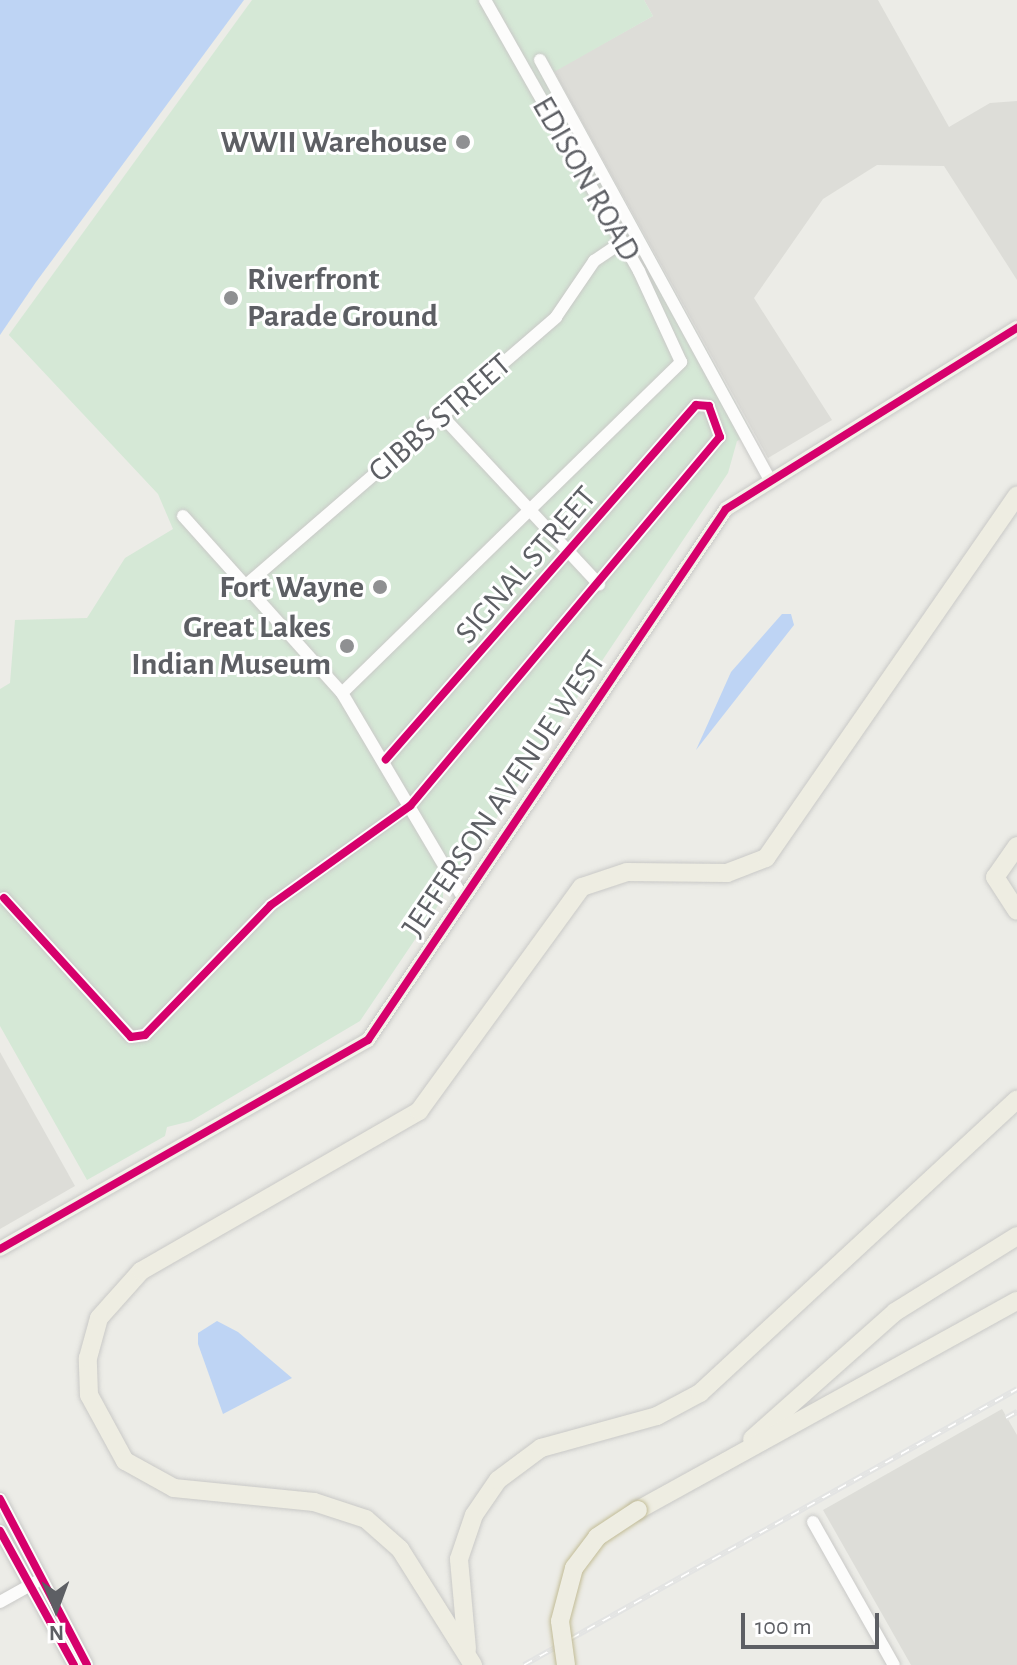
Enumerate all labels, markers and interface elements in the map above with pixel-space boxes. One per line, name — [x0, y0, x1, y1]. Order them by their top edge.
street label: EDISON ROAD — [523, 90, 649, 268]
place label: WWII Warehouse — [220, 123, 447, 161]
marker: WWII Warehouse — [454, 133, 472, 151]
place label: Riverfront Parade Ground — [247, 261, 438, 336]
marker: Riverfront Parade Ground — [222, 289, 240, 307]
street label: GIBBS STREET — [361, 345, 519, 491]
street label: SIGNAL STREET — [447, 479, 605, 651]
place label: Fort Wayne — [219, 568, 364, 606]
marker: Fort Wayne — [371, 578, 389, 596]
place label: Great Lakes Indian Museum — [131, 609, 331, 684]
marker: Great Lakes Indian Museum — [338, 637, 356, 655]
street label: JEFFERSON AVENUE WEST — [394, 644, 614, 944]
north arrow — [16, 1569, 96, 1649]
scale bar — [745, 1597, 883, 1647]
text: 100 m — [755, 1615, 812, 1639]
text: N — [49, 1622, 64, 1644]

